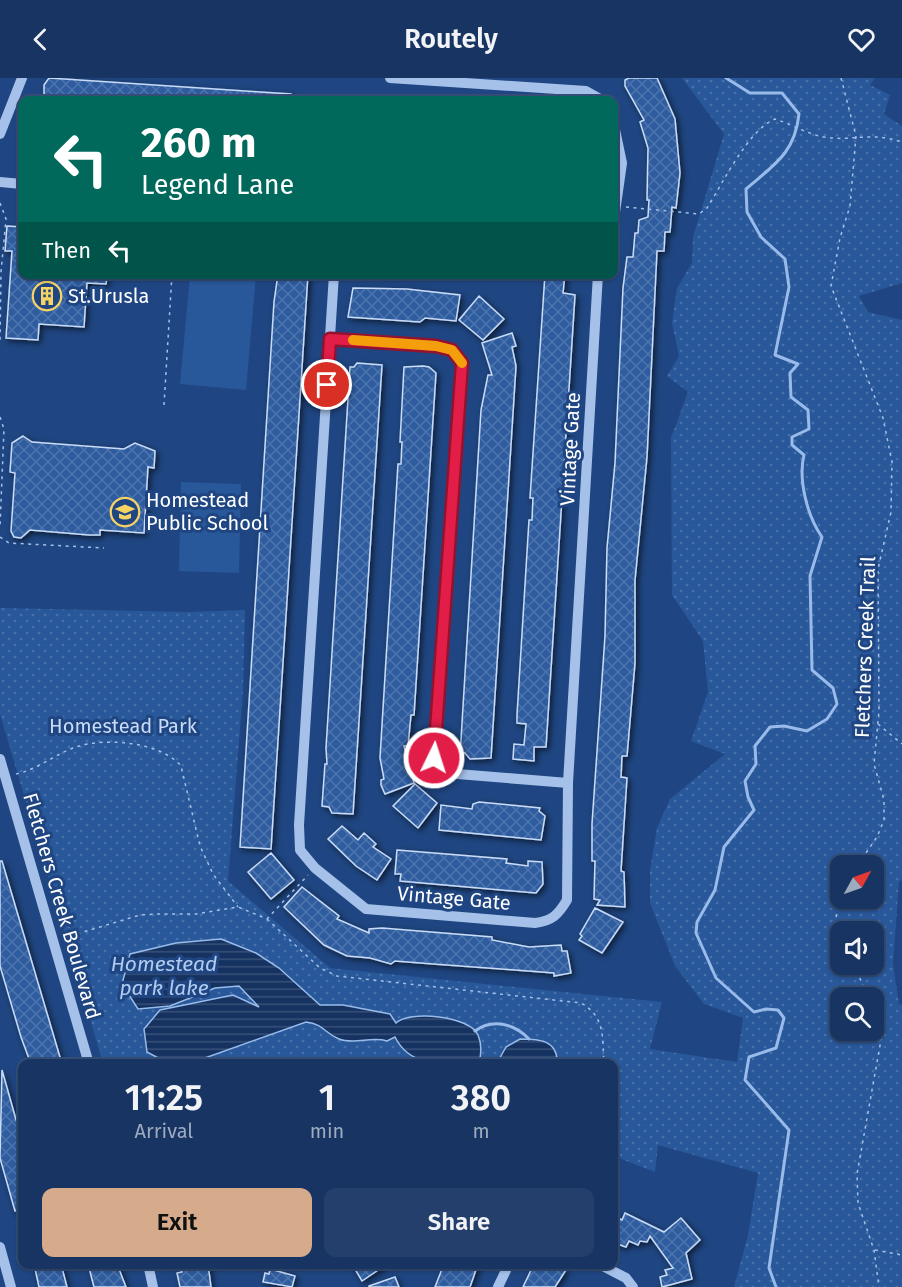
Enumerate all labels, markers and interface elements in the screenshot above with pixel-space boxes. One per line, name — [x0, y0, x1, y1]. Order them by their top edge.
icon: back — [24, 23, 57, 56]
text: Routely — [404, 23, 498, 55]
icon: heart — [845, 23, 878, 56]
text: 260 m — [141, 118, 256, 168]
icon: left — [42, 120, 120, 198]
text: Legend Lane — [141, 169, 294, 201]
icon: left — [103, 234, 136, 267]
text: Then — [42, 237, 91, 264]
building icon: St.Urusla — [31, 280, 63, 312]
place label: St.Urusla — [68, 284, 149, 308]
pin — [301, 359, 352, 410]
icon: arrive — [310, 368, 343, 401]
street label: Vintage Gate — [555, 392, 585, 506]
place label: Homestead Public School — [146, 488, 268, 535]
school or university icon: Homestead Public School — [109, 496, 141, 528]
street label: Fletchers Creek Trail — [850, 556, 880, 738]
park label: Homestead Park — [49, 714, 198, 738]
position arrow — [402, 726, 466, 790]
street label: Fletchers Creek Boulevard — [18, 790, 106, 1022]
north arrow — [830, 855, 884, 909]
map controls — [830, 855, 884, 1041]
street label: Vintage Gate — [396, 881, 512, 915]
button: sound — [830, 921, 884, 975]
water label: Homestead park lake — [111, 951, 217, 1001]
button: search — [830, 987, 884, 1041]
text: 11:25 — [125, 1076, 203, 1120]
text: 1 — [319, 1076, 335, 1120]
text: 380 — [451, 1076, 511, 1120]
text: Arrival — [135, 1119, 193, 1143]
text: min — [310, 1119, 344, 1143]
text: m — [473, 1119, 490, 1143]
button: Exit — [42, 1188, 312, 1257]
button: Share — [324, 1188, 594, 1257]

